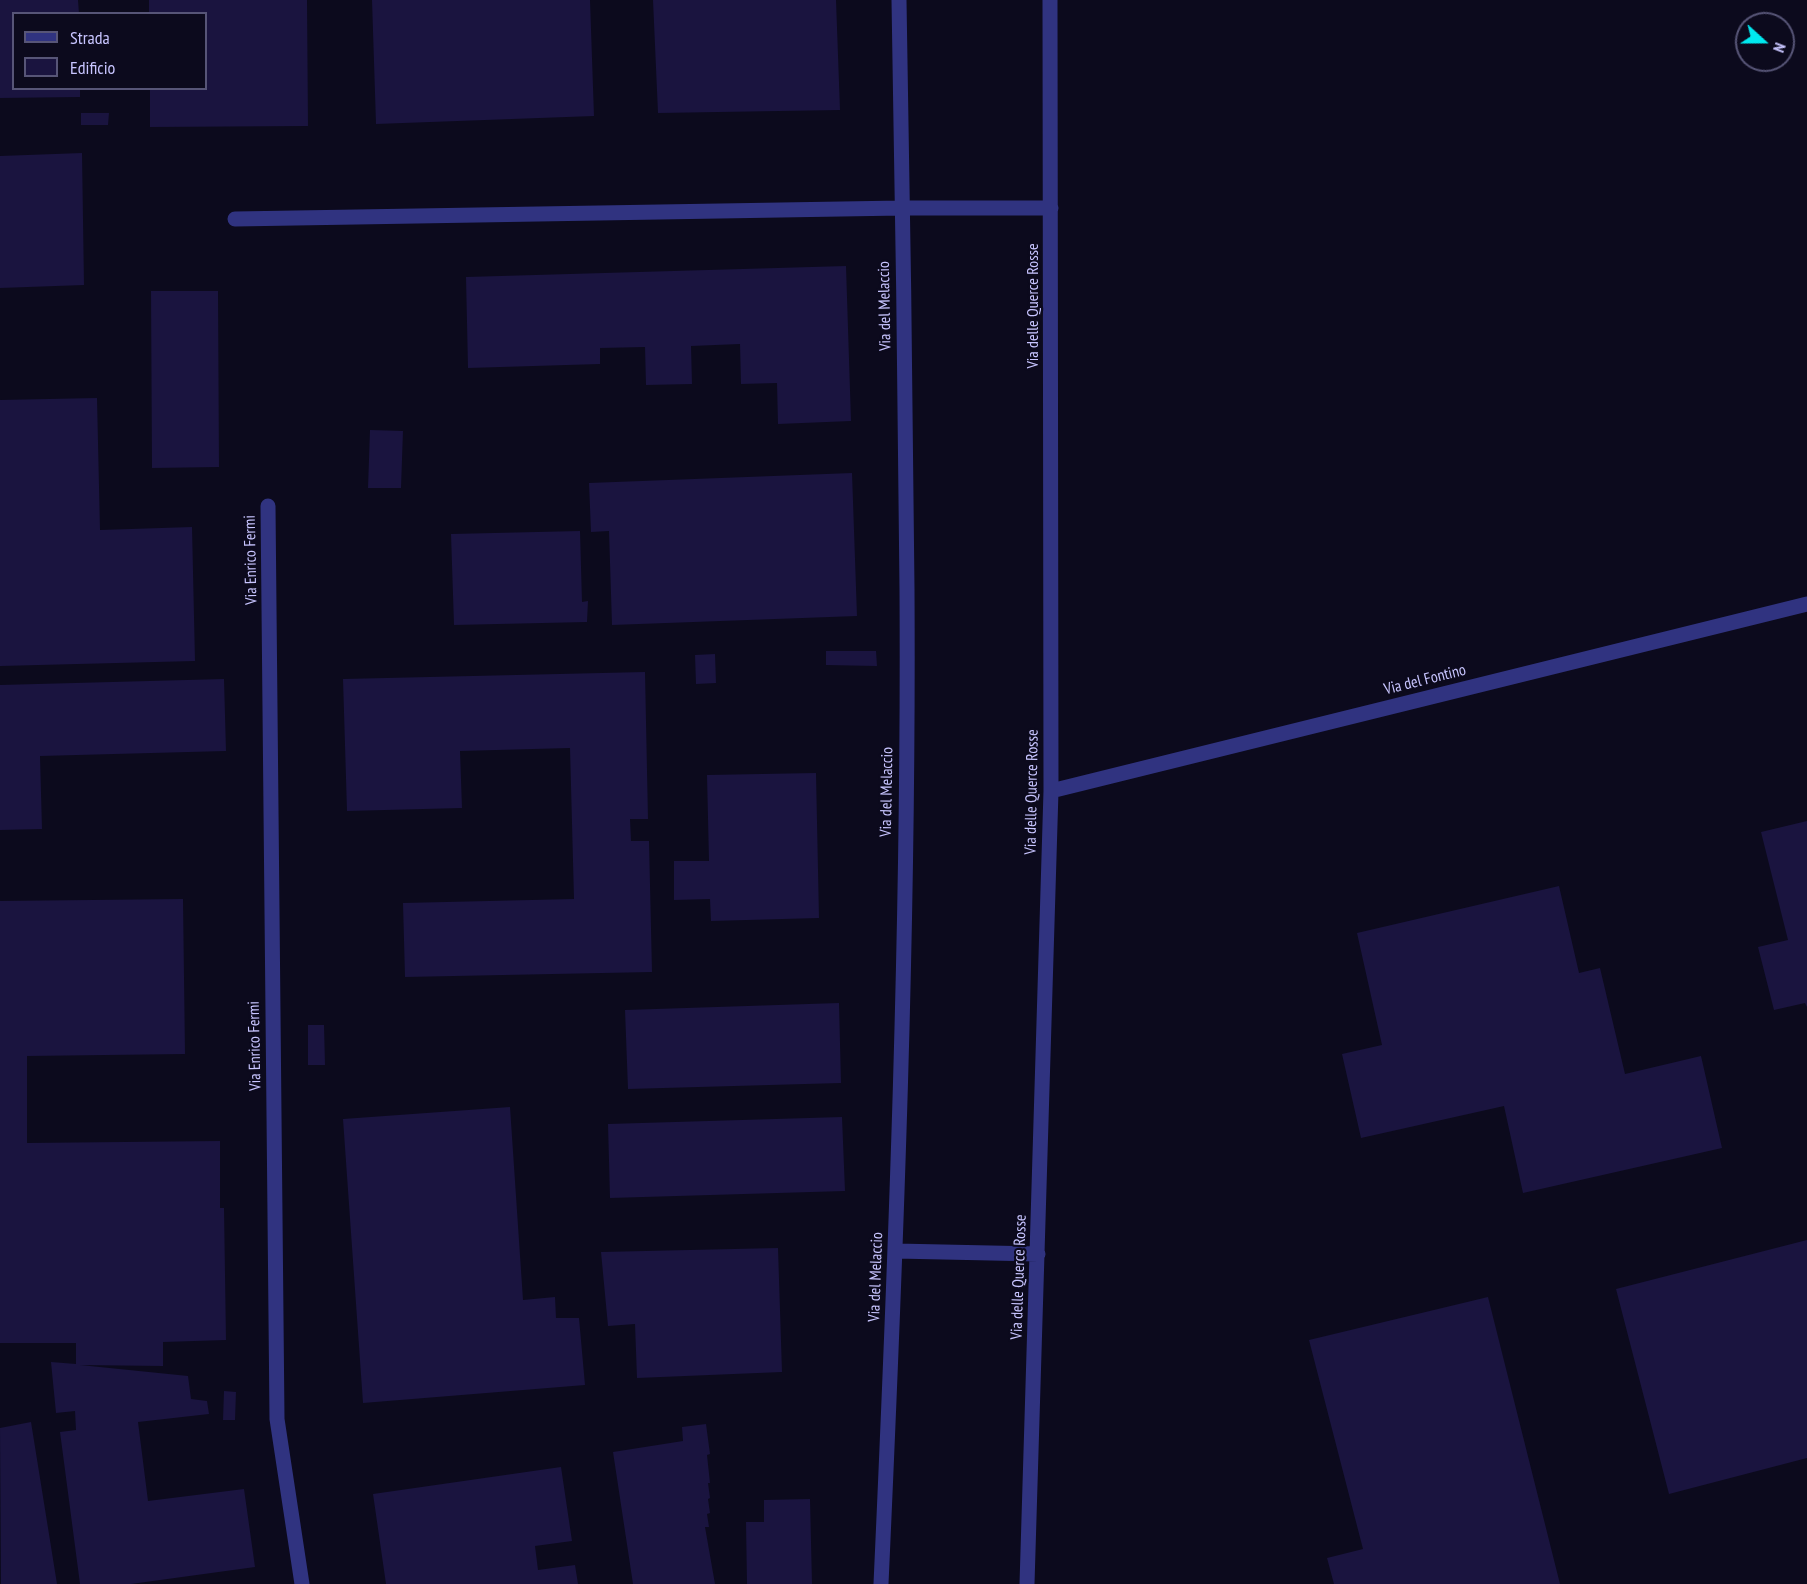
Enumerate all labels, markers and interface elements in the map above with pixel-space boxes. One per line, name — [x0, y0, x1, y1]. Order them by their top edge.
legend — [12, 12, 207, 90]
north arrow — [1735, 12, 1795, 72]
text: Strada — [70, 26, 110, 49]
text: N — [1769, 40, 1791, 55]
text: Edificio — [70, 56, 115, 79]
street label: Via delle Querce Rosse — [1023, 243, 1043, 369]
street label: Via del Melaccio — [875, 261, 895, 351]
street label: Via Enrico Fermi — [241, 515, 261, 605]
street label: Via del Fontino — [1382, 661, 1468, 699]
street label: Via delle Querce Rosse — [1021, 729, 1043, 855]
street label: Via del Melaccio — [877, 747, 897, 837]
street label: Via Enrico Fermi — [245, 1001, 265, 1091]
street label: Via delle Querce Rosse — [1007, 1214, 1031, 1340]
street label: Via del Melaccio — [865, 1232, 887, 1322]

